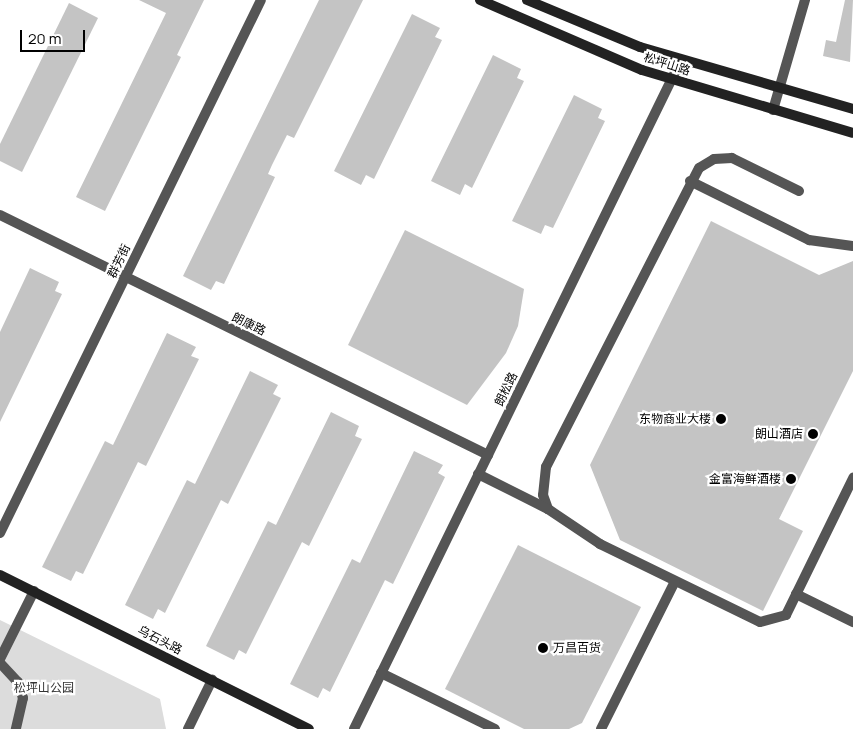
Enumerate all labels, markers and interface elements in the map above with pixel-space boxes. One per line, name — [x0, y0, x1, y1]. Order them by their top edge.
scale bar — [22, 20, 88, 52]
text: 20 m — [28, 28, 61, 49]
street label: 松坪山路 — [642, 50, 692, 78]
street label: 群芳街 — [105, 242, 133, 280]
street label: 朗康路 — [230, 310, 268, 338]
street label: 朗松路 — [492, 370, 520, 408]
place label: 东物商业大楼 — [639, 412, 711, 426]
marker: 东物商业大楼 — [715, 413, 727, 425]
place label: 朗山酒店 — [755, 427, 803, 441]
marker: 朗山酒店 — [807, 428, 819, 440]
place label: 金富海鲜酒楼 — [709, 472, 781, 486]
marker: 金富海鲜酒楼 — [785, 473, 797, 485]
street label: 乌石头路 — [135, 623, 185, 657]
place label: 万昌百货 — [553, 641, 601, 655]
marker: 万昌百货 — [537, 642, 549, 654]
park label: 松坪山公园 — [14, 681, 74, 695]

